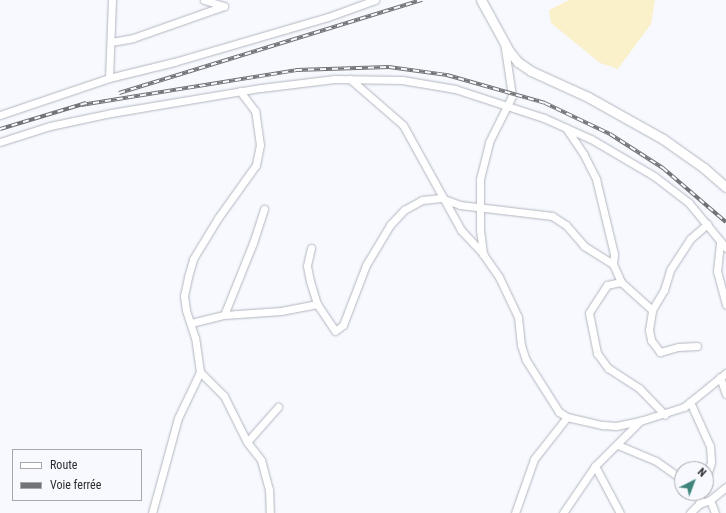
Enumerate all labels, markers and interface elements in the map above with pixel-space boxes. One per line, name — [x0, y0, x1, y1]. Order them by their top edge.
legend — [12, 449, 142, 501]
text: Route — [50, 458, 77, 472]
north arrow — [674, 461, 714, 501]
text: N — [695, 465, 709, 480]
text: Voie ferrée — [50, 478, 101, 492]

